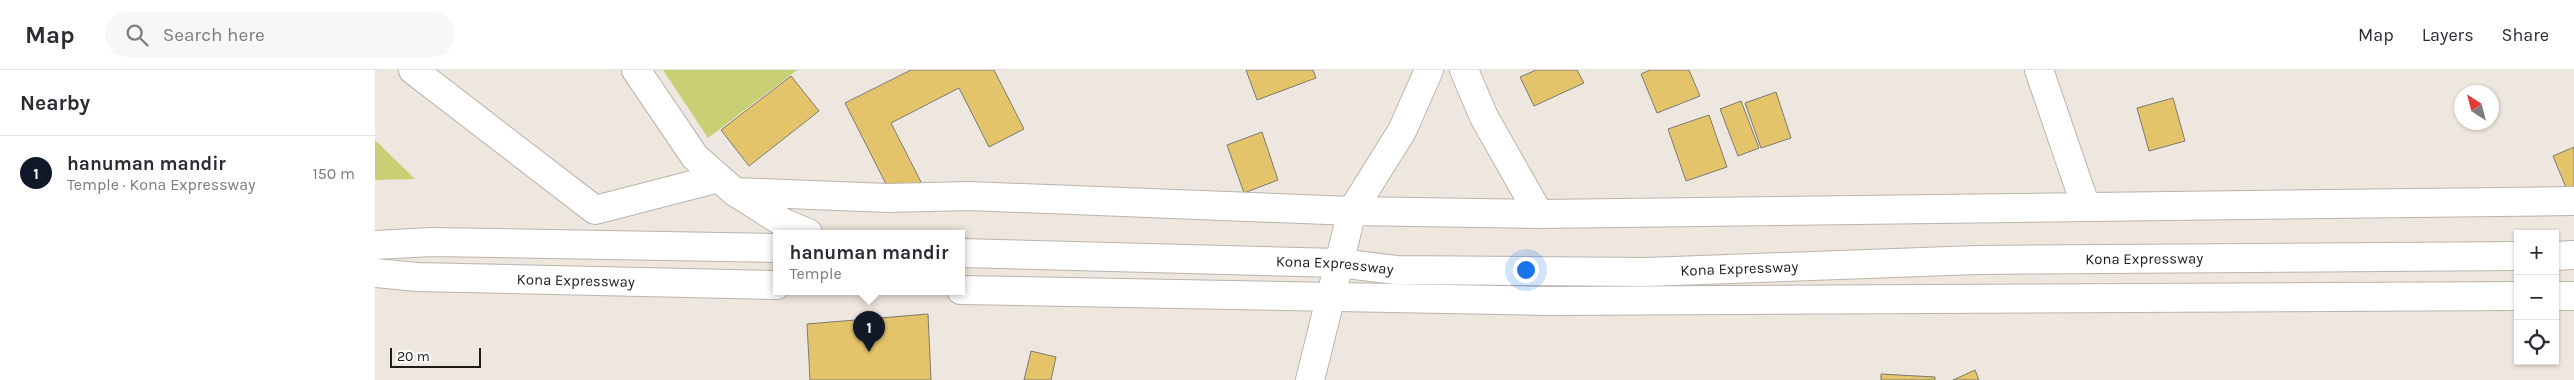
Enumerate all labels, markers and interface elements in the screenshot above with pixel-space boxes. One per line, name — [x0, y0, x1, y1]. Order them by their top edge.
search box — [105, 12, 455, 57]
text: Map — [25, 21, 75, 49]
icon: search — [123, 21, 151, 49]
text: Search here — [163, 24, 265, 46]
text: Map — [2358, 24, 2394, 46]
text: Layers — [2422, 24, 2474, 46]
text: Share — [2502, 24, 2549, 46]
north arrow — [2454, 85, 2499, 130]
text: Nearby — [20, 91, 90, 115]
text: hanuman mandir — [67, 153, 226, 175]
text: 1 — [33, 164, 39, 183]
text: 150 m — [312, 164, 355, 183]
text: Temple · Kona Expressway — [67, 175, 255, 194]
popup — [773, 230, 965, 295]
map controls — [2514, 230, 2559, 365]
button: + — [2514, 230, 2559, 275]
text: hanuman mandir — [790, 242, 948, 264]
street label: Kona Expressway — [2085, 249, 2203, 268]
street label: Kona Expressway — [1276, 252, 1395, 279]
your location — [1513, 257, 1539, 283]
street label: Kona Expressway — [1680, 257, 1799, 280]
text: Temple — [790, 264, 842, 283]
street label: Kona Expressway — [516, 270, 635, 291]
button: − — [2514, 275, 2559, 320]
pin: 1 — [853, 311, 885, 352]
button: locate — [2514, 320, 2559, 365]
scale bar — [390, 345, 481, 368]
text: 20 m — [397, 348, 430, 365]

